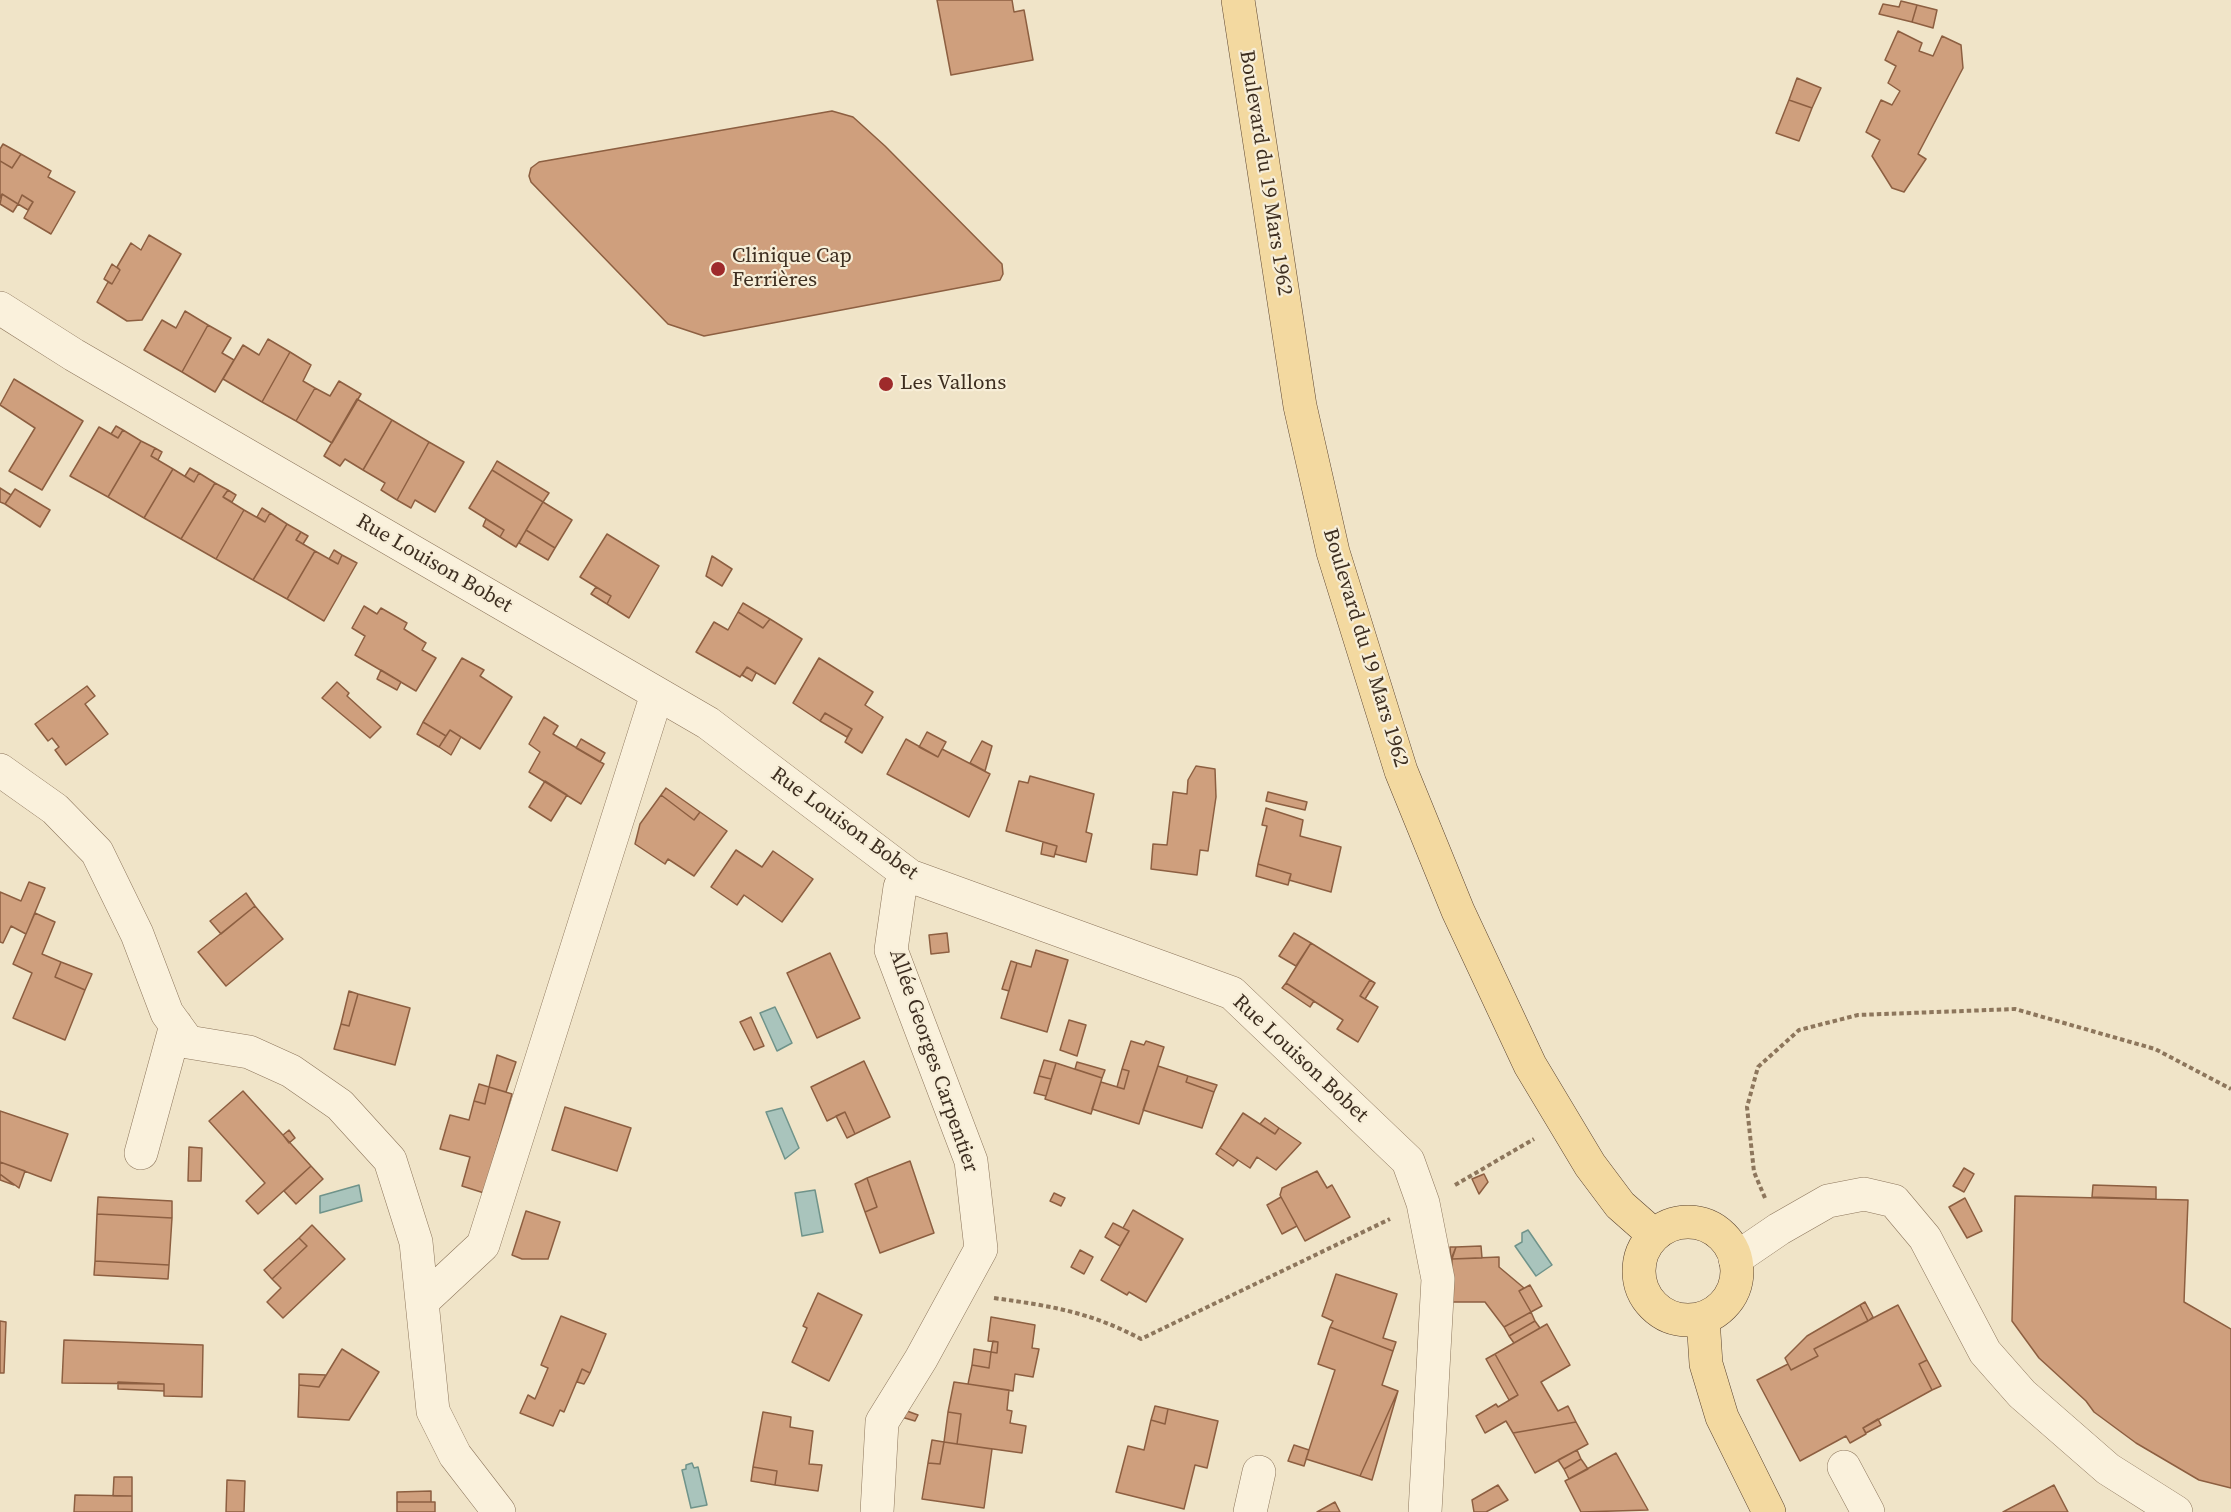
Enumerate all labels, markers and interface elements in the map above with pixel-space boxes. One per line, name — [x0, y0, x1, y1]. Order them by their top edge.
street label: Boulevard du 19 Mars 1962 — [1233, 48, 1297, 298]
place label: Clinique Cap Ferrières — [732, 244, 852, 294]
marker: Clinique Cap Ferrières — [709, 260, 727, 278]
place label: Les Vallons — [900, 371, 1006, 397]
marker: Les Vallons — [877, 375, 895, 393]
street label: Rue Louison Bobet — [352, 509, 516, 619]
street label: Boulevard du 19 Mars 1962 — [1317, 526, 1413, 770]
street label: Rue Louison Bobet — [765, 762, 923, 886]
street label: Allée Georges Carpentier — [883, 946, 983, 1176]
street label: Rue Louison Bobet — [1227, 990, 1373, 1128]

